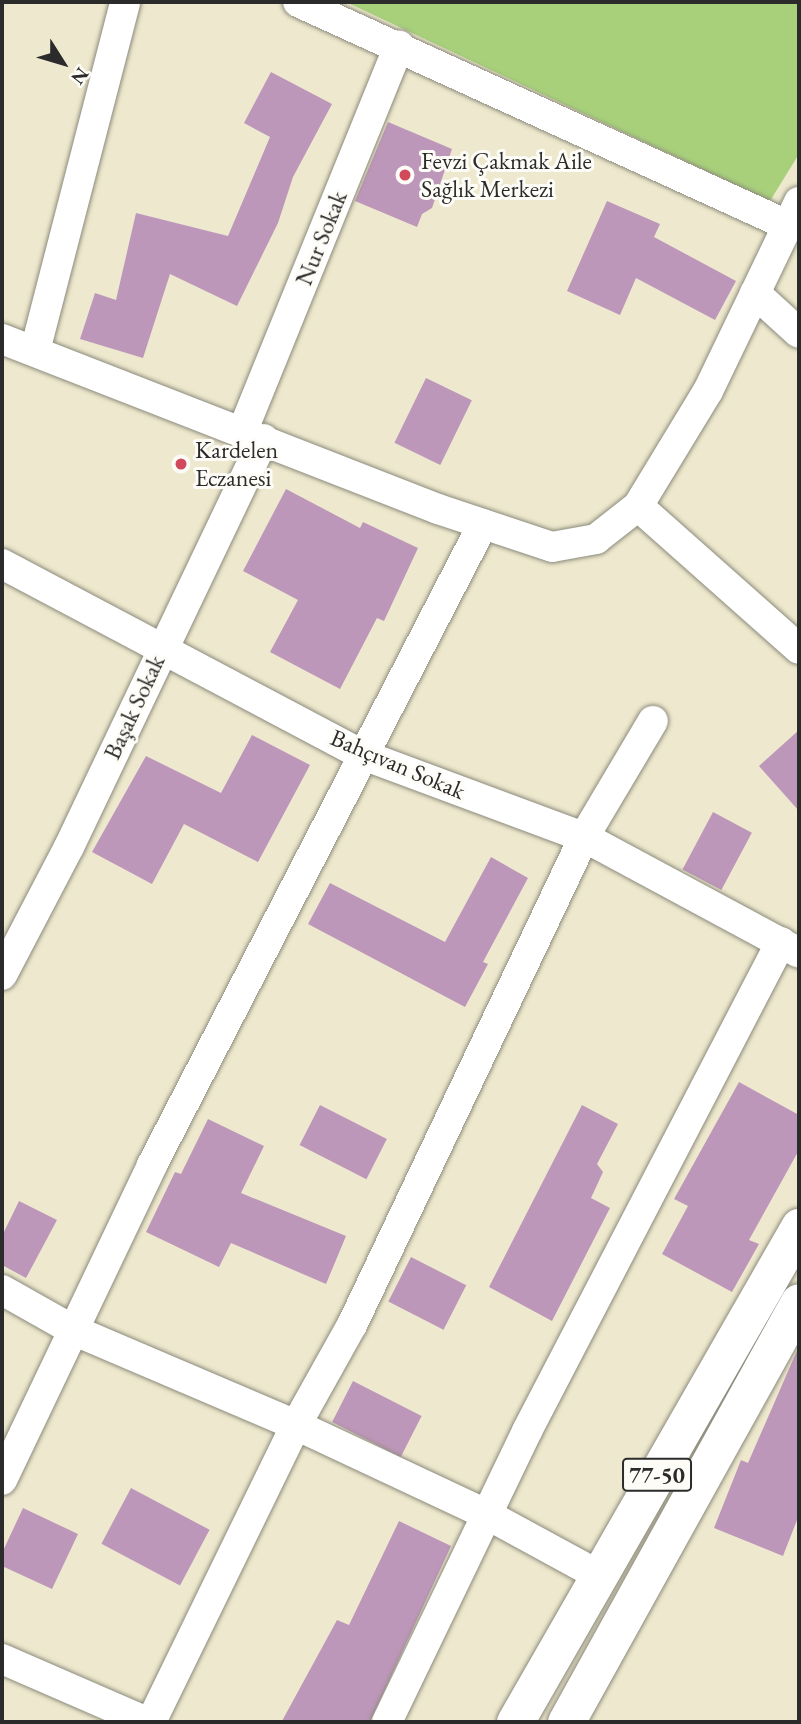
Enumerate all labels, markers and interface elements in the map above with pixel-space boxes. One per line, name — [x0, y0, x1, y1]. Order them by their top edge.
north arrow — [28, 28, 98, 98]
text: N — [66, 62, 95, 90]
place label: Fevzi Çakmak Aile Sağlık Merkezi — [421, 147, 592, 203]
marker: Fevzi Çakmak Aile Sağlık Merkezi — [395, 165, 415, 185]
street label: Nur Sokak — [289, 187, 353, 289]
place label: Kardelen Eczanesi — [195, 436, 278, 492]
marker: Kardelen Eczanesi — [173, 456, 189, 472]
street label: Başak Sokak — [97, 650, 171, 764]
street label: Bahçıvan Sokak — [326, 723, 470, 805]
road number: 77-50 — [622, 1456, 692, 1494]

